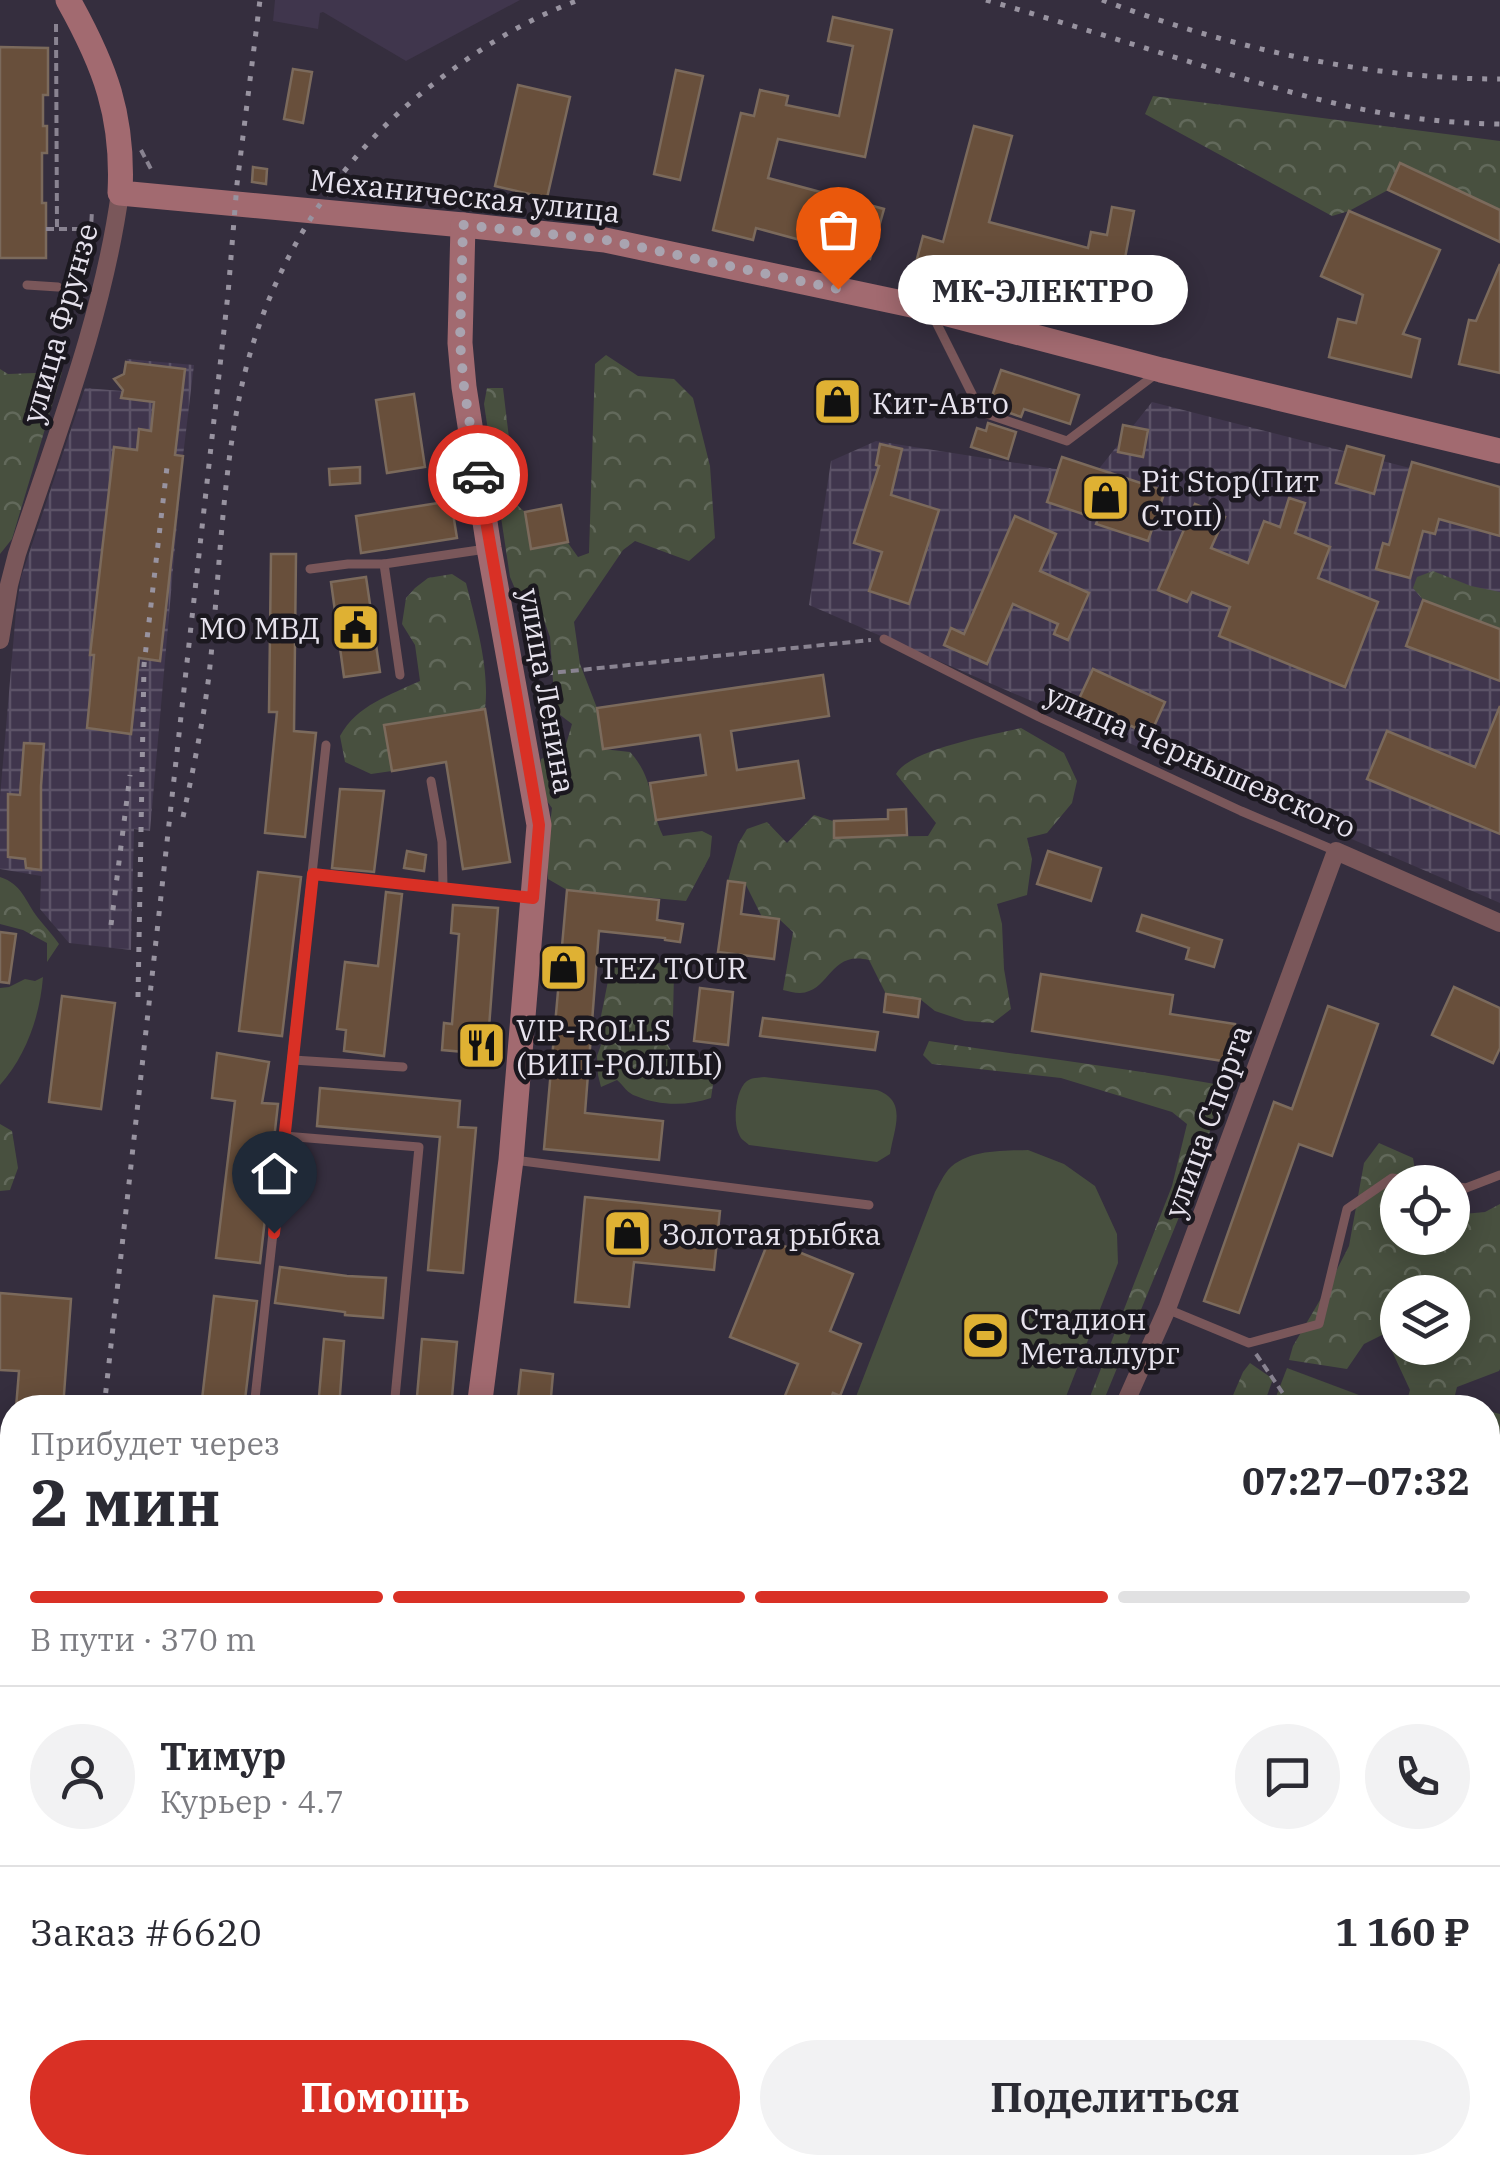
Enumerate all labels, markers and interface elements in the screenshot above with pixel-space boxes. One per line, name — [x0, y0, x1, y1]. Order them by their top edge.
street label: Механическая улица — [308, 159, 622, 231]
pin — [796, 187, 881, 290]
icon: bag — [811, 202, 866, 257]
street label: улица Фрунзе — [12, 219, 106, 427]
callout: МК-ЭЛЕКТРО — [898, 254, 1188, 324]
text: МК-ЭЛЕКТРО — [932, 269, 1154, 311]
shop icon: Кит-Авто — [811, 376, 863, 428]
place label: Кит-Авто — [872, 383, 1009, 422]
courier — [428, 425, 528, 525]
icon: car — [451, 448, 506, 503]
place label: Pit Stop(Пит Стоп) — [1141, 461, 1319, 534]
shop icon: Pit Stop(Пит Стоп) — [1080, 471, 1132, 523]
street label: улица Ленина — [511, 585, 585, 797]
public building icon: МО МВД — [329, 601, 381, 653]
place label: МО МВД — [199, 608, 320, 647]
street label: улица Чернышевского — [1040, 674, 1362, 846]
shop icon: TEZ TOUR — [538, 941, 590, 993]
place label: TEZ TOUR — [599, 948, 747, 987]
place label: VIP-ROLLS (ВИП-РОЛЛЫ) — [516, 1010, 723, 1083]
street label: улица Спорта — [1154, 1019, 1260, 1223]
restaurant icon: VIP-ROLLS (ВИП-РОЛЛЫ) — [455, 1020, 507, 1072]
pin — [232, 1131, 317, 1234]
icon: home — [247, 1146, 302, 1201]
map controls — [1380, 1165, 1470, 1365]
button: locate — [1380, 1165, 1470, 1255]
shop icon: Золотая рыбка — [601, 1207, 653, 1259]
place label: Золотая рыбка — [662, 1214, 881, 1253]
button: layers — [1380, 1275, 1470, 1365]
place label: Стадион Металлург — [1020, 1299, 1180, 1372]
sports icon: Стадион Металлург — [959, 1309, 1011, 1361]
text: Прибудет через — [30, 1422, 280, 1464]
text: 07:27–07:32 — [1242, 1456, 1470, 1505]
text: 2 мин — [30, 1459, 221, 1544]
text: В пути · 370 m — [30, 1618, 256, 1660]
button: person — [30, 1724, 135, 1829]
button: chat — [1235, 1724, 1340, 1829]
button: phone — [1365, 1724, 1470, 1829]
text: Тимур — [160, 1731, 286, 1780]
text: Курьер · 4.7 — [160, 1780, 344, 1822]
text: Заказ #6620 — [30, 1907, 262, 1956]
text: 1 160 ₽ — [1335, 1907, 1470, 1956]
button: Помощь — [30, 2040, 740, 2155]
button: Поделиться — [760, 2040, 1470, 2155]

